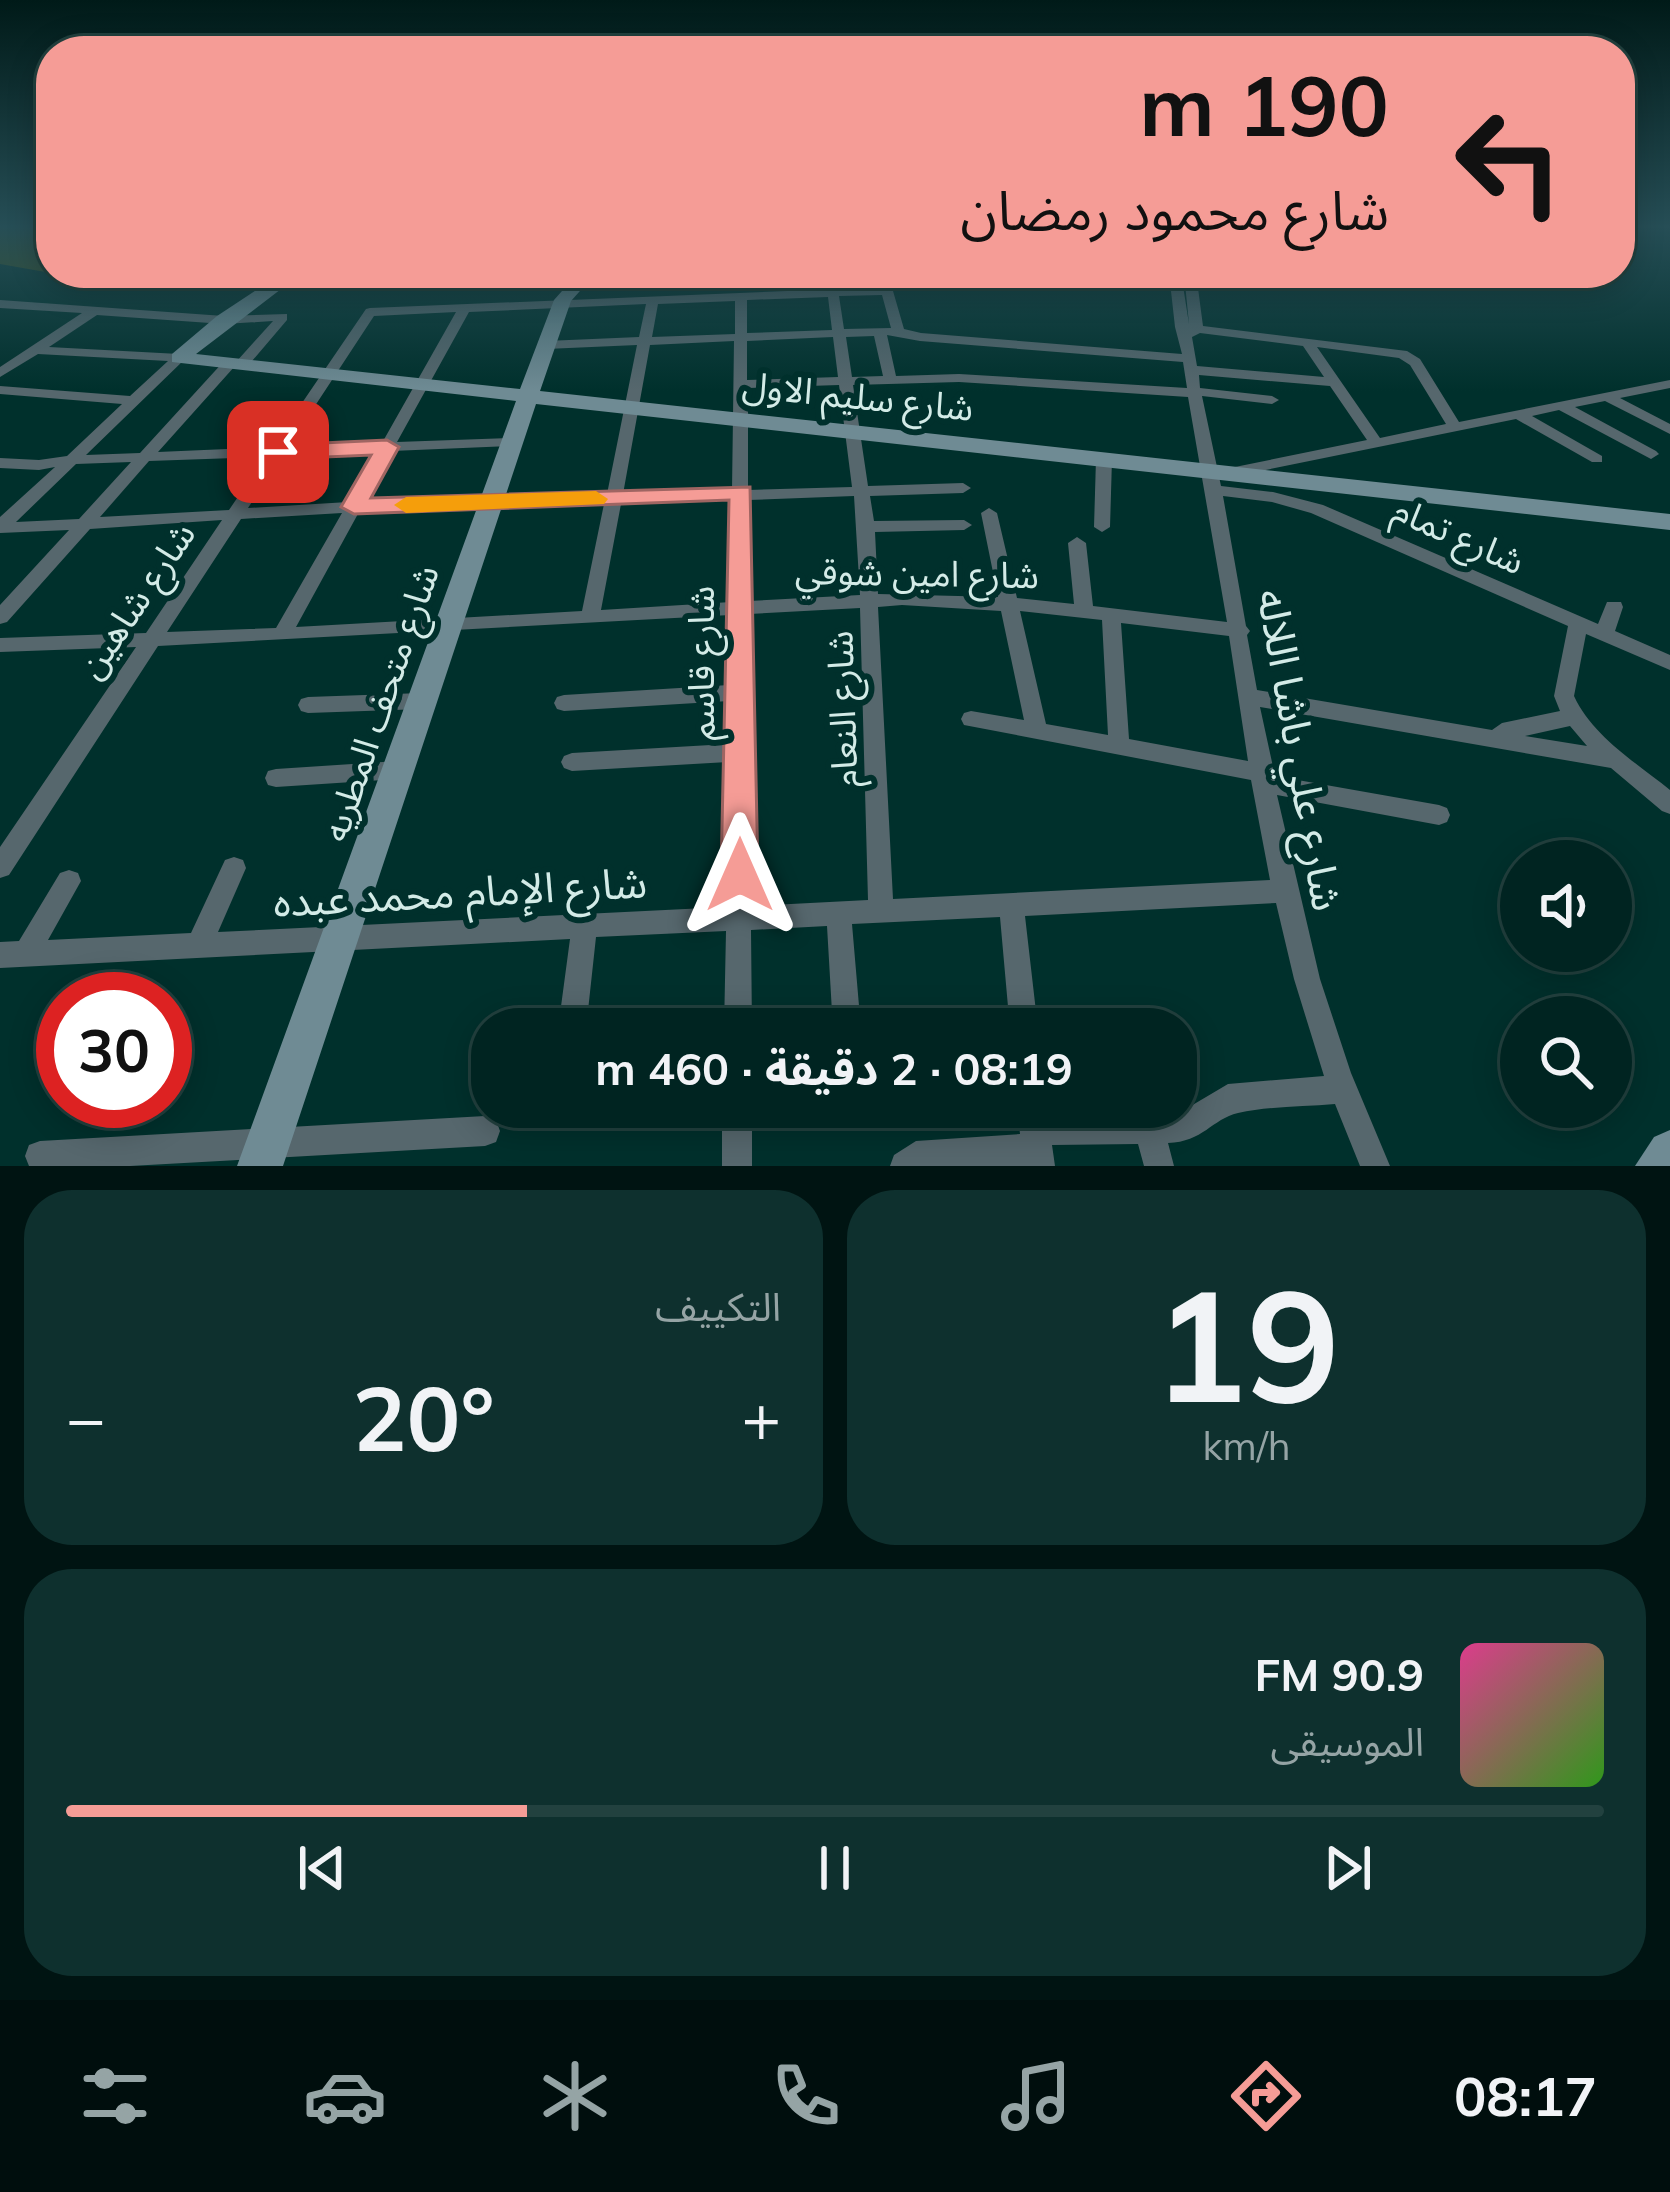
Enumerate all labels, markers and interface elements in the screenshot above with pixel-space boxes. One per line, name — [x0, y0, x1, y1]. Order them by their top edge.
text: 190 m — [1139, 52, 1389, 157]
icon: left — [1431, 84, 1587, 240]
text: شارع محمود رمضان — [960, 176, 1389, 244]
street label: شارع سليم الاول — [740, 361, 976, 436]
pin — [227, 401, 329, 503]
icon: arrive — [245, 419, 311, 485]
street label: شارع تمام — [1384, 486, 1532, 589]
street label: شارع شاهين — [67, 513, 208, 689]
street label: شارع امين شوقي — [795, 548, 1039, 603]
street label: شارع متحف المطريه — [311, 559, 453, 849]
street label: شارع علي باشا اللاله — [1239, 585, 1355, 916]
street label: شارع قاسم — [678, 586, 729, 740]
street label: شارع النعام — [816, 630, 873, 788]
position arrow — [677, 812, 803, 938]
map controls — [1500, 840, 1632, 1128]
button: sound — [1500, 840, 1632, 972]
street label: شارع الإمام محمد عبده — [272, 855, 648, 934]
speed limit sign: 30 — [36, 972, 192, 1128]
button: search — [1500, 996, 1632, 1128]
text: 08:19 · 2 دقيقة · 460 m — [595, 1040, 1073, 1096]
text: 19 — [1153, 1245, 1340, 1441]
text: التكييف — [655, 1282, 781, 1331]
text: 20° — [352, 1361, 495, 1474]
text: − — [66, 1376, 106, 1459]
text: + — [741, 1376, 781, 1459]
text: km/h — [1202, 1421, 1291, 1470]
text: 90.9 FM — [1255, 1646, 1424, 1702]
text: الموسيقى — [1270, 1717, 1424, 1766]
icon: previous — [289, 1835, 355, 1901]
icon: pause — [802, 1835, 868, 1901]
icon: next — [1315, 1835, 1381, 1901]
icon: filters — [73, 2054, 157, 2138]
icon: car — [303, 2054, 387, 2138]
icon: climate — [533, 2054, 617, 2138]
icon: phone — [764, 2054, 848, 2138]
icon: music — [994, 2054, 1078, 2138]
icon: directions — [1224, 2054, 1308, 2138]
text: 08:17 — [1454, 2062, 1597, 2130]

